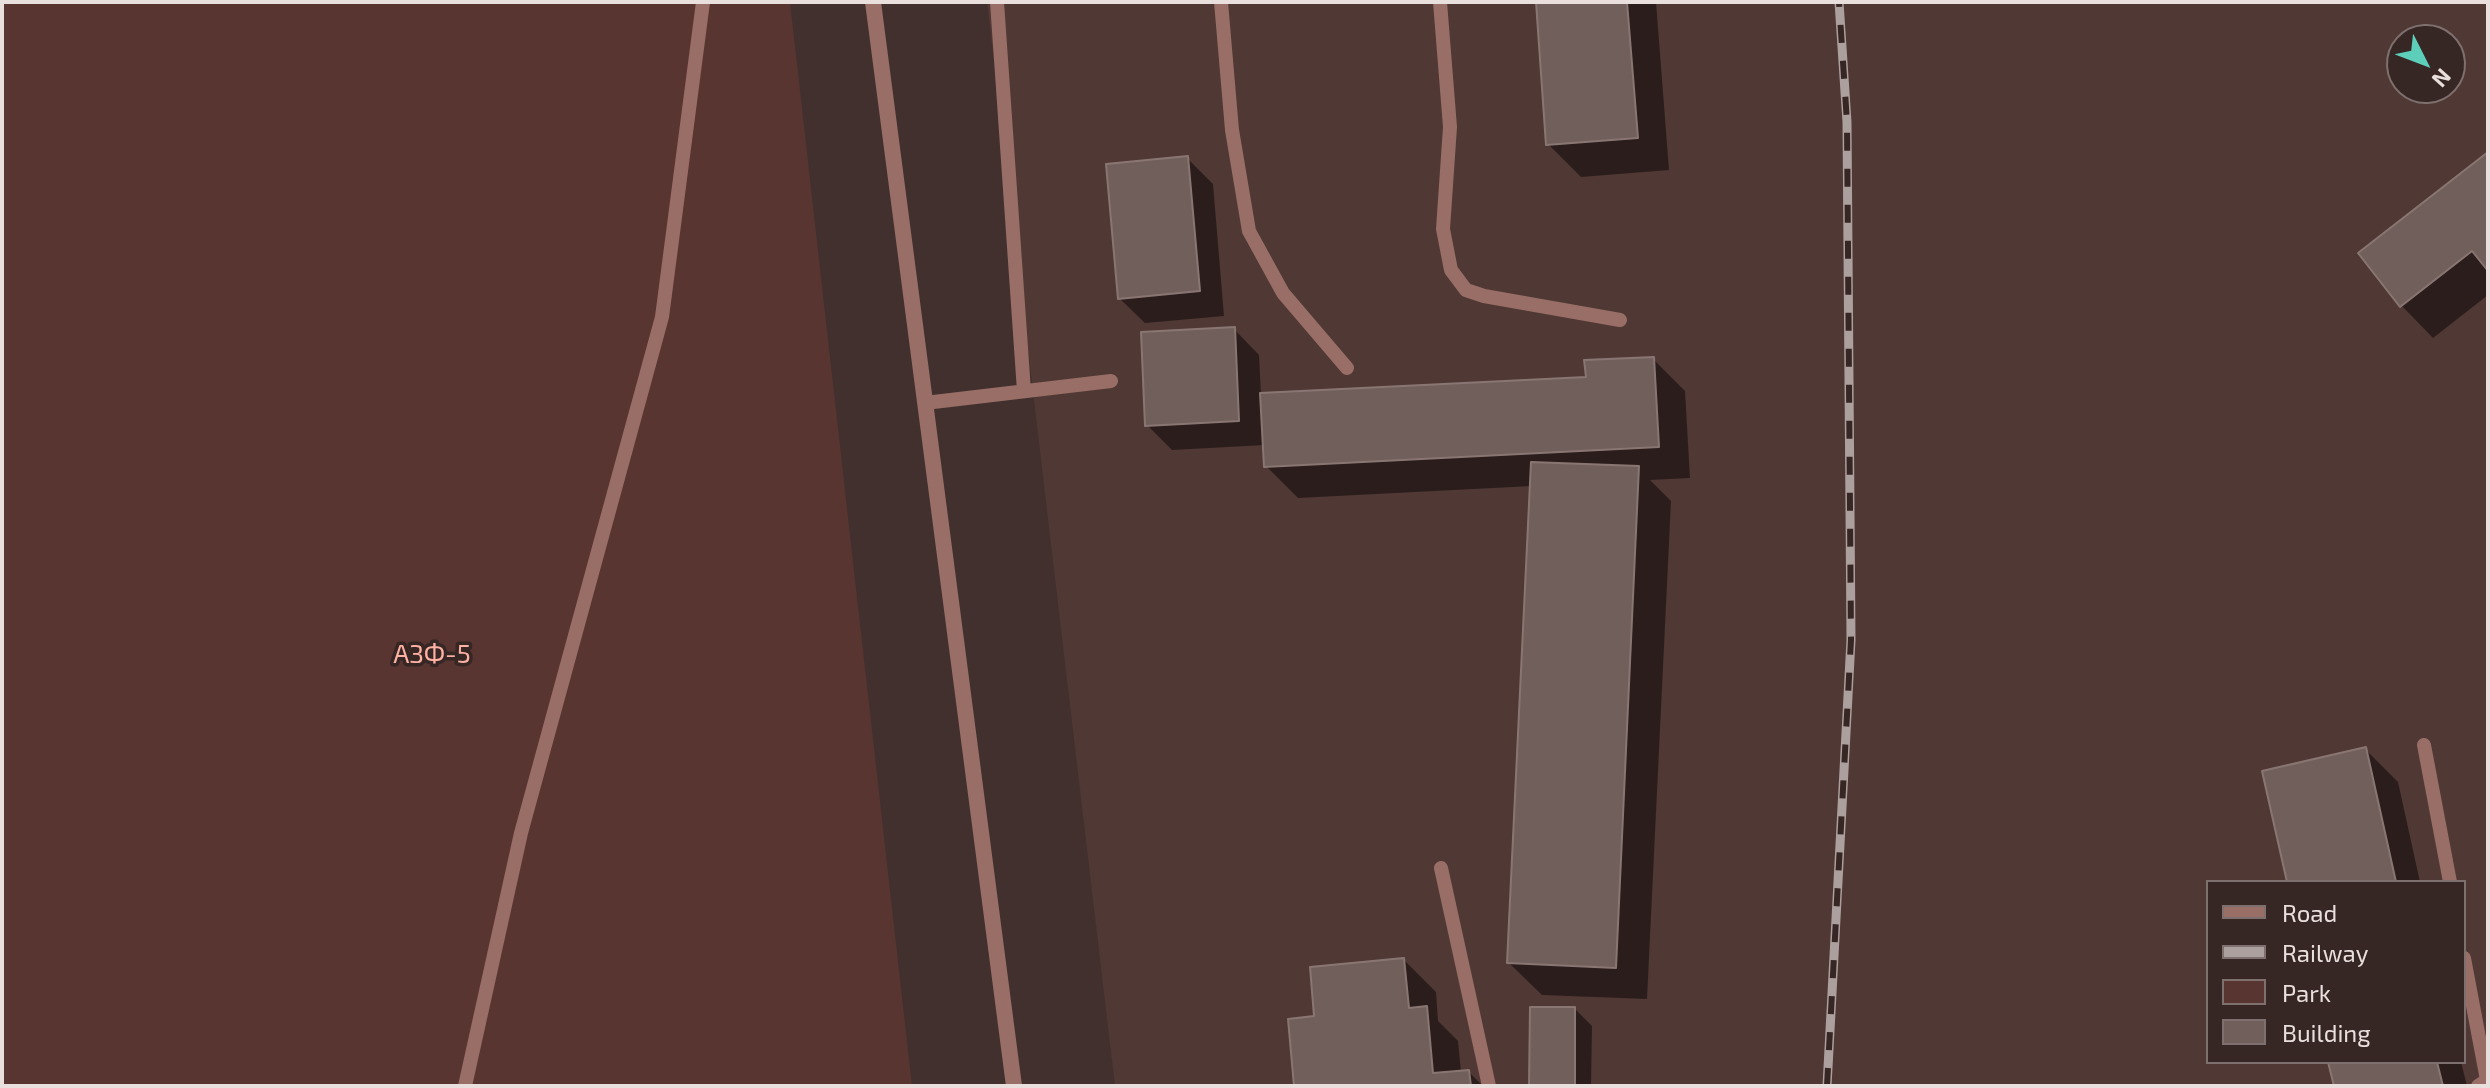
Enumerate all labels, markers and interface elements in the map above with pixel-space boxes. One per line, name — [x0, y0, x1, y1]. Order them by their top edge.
north arrow — [2386, 24, 2466, 104]
text: N — [2427, 64, 2457, 93]
park label: АЗФ-5 — [393, 638, 471, 670]
legend — [2206, 880, 2466, 1064]
text: Road — [2282, 898, 2337, 927]
text: Railway — [2282, 938, 2368, 967]
text: Park — [2282, 978, 2331, 1007]
text: Building — [2282, 1018, 2371, 1047]

